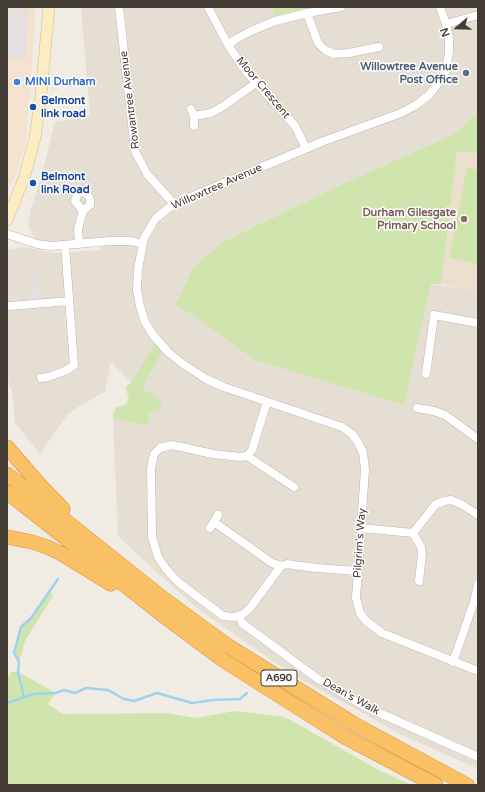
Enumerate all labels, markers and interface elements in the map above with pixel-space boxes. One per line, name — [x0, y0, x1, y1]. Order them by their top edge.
north arrow — [437, 8, 477, 48]
text: N — [438, 26, 453, 39]
street label: Rowantree Avenue — [117, 50, 143, 150]
street label: Moor Crescent — [233, 54, 293, 122]
place label: Willowtree Avenue Post Office — [360, 60, 458, 86]
marker: Willowtree Avenue Post Office — [461, 68, 471, 78]
place label: MINI Durham — [25, 75, 96, 89]
marker: MINI Durham — [12, 77, 22, 87]
place label: Belmont link road — [41, 94, 86, 120]
marker: Belmont link road — [28, 102, 38, 112]
street label: Willowtree Avenue — [170, 161, 264, 213]
place label: Belmont link Road — [41, 170, 90, 196]
marker: Belmont link Road — [28, 178, 38, 188]
place label: Durham Gilesgate Primary School — [362, 206, 456, 232]
marker: Durham Gilesgate Primary School — [459, 214, 469, 224]
street label: Pilgrim's Way — [351, 508, 369, 578]
road number: A690 — [261, 670, 297, 686]
street label: Dean's Walk — [320, 676, 382, 718]

